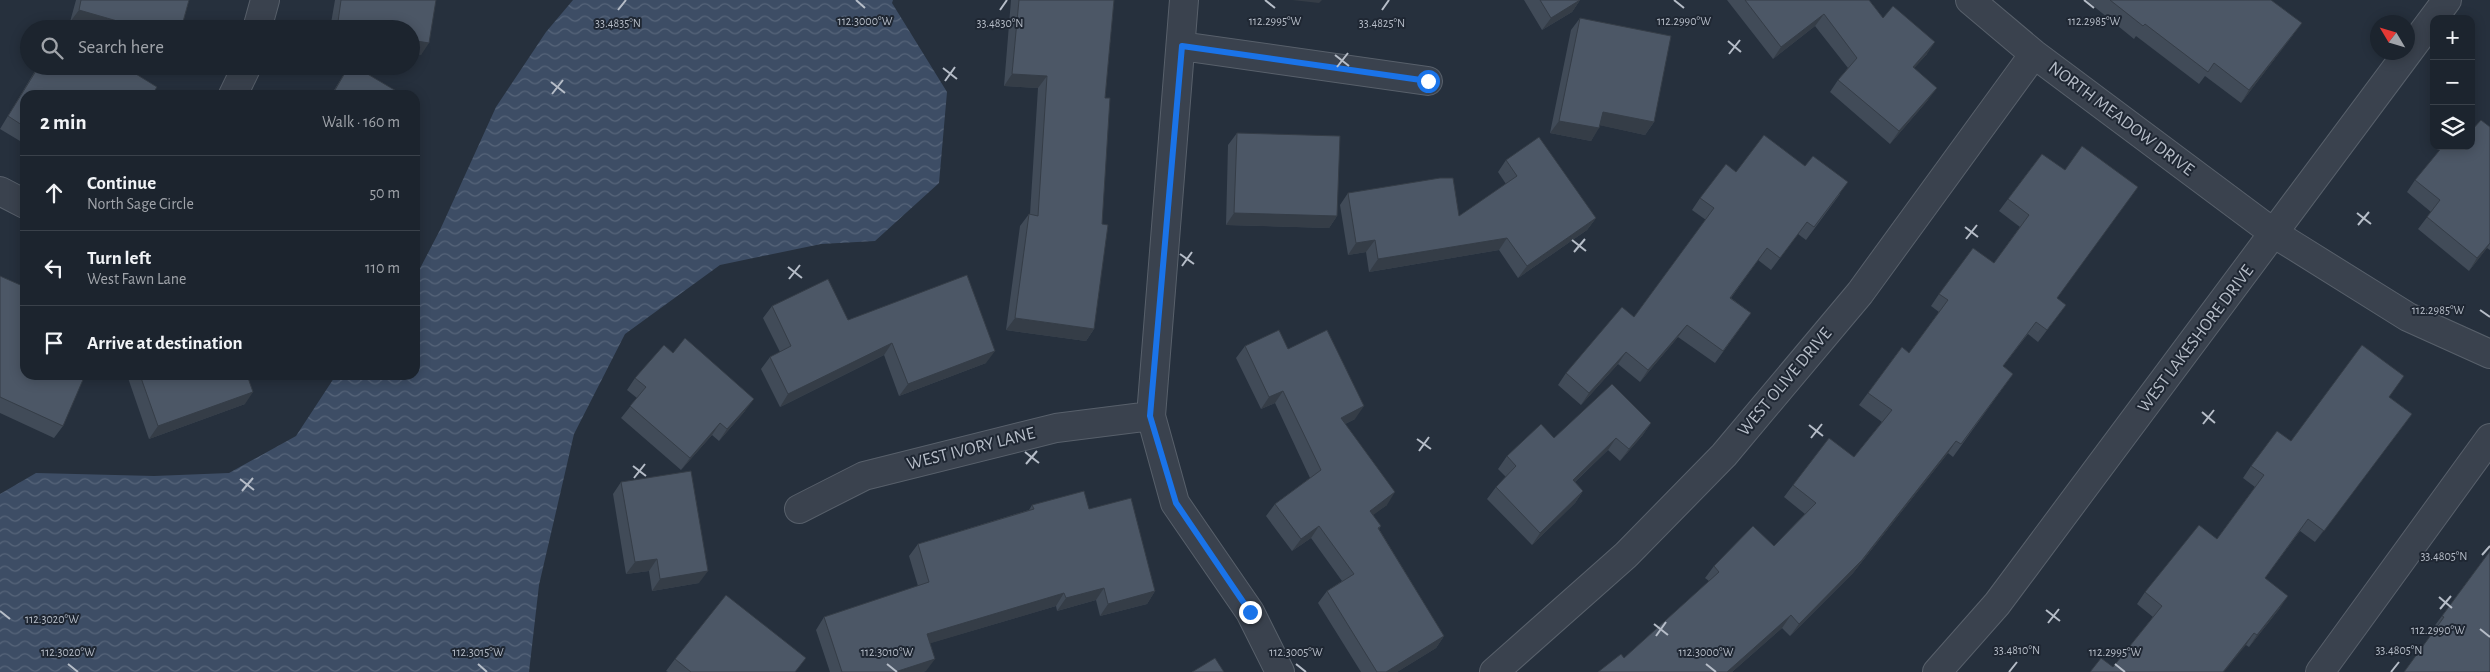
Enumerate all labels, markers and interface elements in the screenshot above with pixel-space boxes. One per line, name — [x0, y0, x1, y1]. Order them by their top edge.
text: 112.3000°W — [838, 15, 893, 27]
text: 112.2995°W — [1249, 15, 1302, 27]
text: 112.2990°W — [1657, 15, 1711, 27]
text: 112.2985°W — [2068, 15, 2121, 27]
north arrow — [2370, 15, 2415, 60]
map controls — [2430, 15, 2475, 150]
button: + — [2430, 15, 2475, 60]
text: 33.4835°N — [595, 17, 641, 29]
text: 33.4830°N — [976, 17, 1024, 29]
text: 33.4825°N — [1359, 17, 1405, 29]
search box — [20, 20, 420, 75]
icon: search — [38, 34, 66, 62]
text: Search here — [78, 38, 164, 57]
street label: NORTH MEADOW DRIVE — [2045, 59, 2197, 180]
button: − — [2430, 60, 2475, 105]
route start — [1417, 70, 1440, 93]
button: layers — [2430, 105, 2475, 150]
text: 2 min — [40, 112, 87, 133]
text: Walk · 160 m — [322, 114, 400, 130]
text: Continue — [87, 174, 156, 193]
icon: ahead — [40, 179, 68, 207]
text: 50 m — [369, 185, 400, 201]
text: North Sage Circle — [87, 196, 194, 212]
text: Turn left — [87, 249, 151, 268]
icon: left — [40, 254, 68, 282]
text: 110 m — [365, 260, 400, 276]
street label: WEST LAKESHORE DRIVE — [2135, 262, 2257, 416]
text: West Fawn Lane — [87, 271, 187, 287]
text: 112.2985°W — [2412, 304, 2465, 316]
street label: WEST OLIVE DRIVE — [1735, 324, 1835, 439]
icon: arrive — [40, 329, 68, 357]
text: Arrive at destination — [87, 334, 243, 353]
street label: WEST IVORY LANE — [905, 424, 1037, 474]
text: 33.4805°N — [2420, 550, 2468, 562]
route end — [1239, 601, 1262, 624]
text: 112.3020°W — [25, 613, 79, 625]
text: 112.2990°W — [2411, 624, 2465, 636]
text: 33.4810°N — [1994, 644, 2040, 656]
text: 33.4805°N — [2375, 644, 2423, 656]
text: 112.3020°W — [41, 646, 95, 658]
text: 112.3015°W — [452, 646, 504, 658]
text: 112.3010°W — [861, 646, 914, 658]
text: 112.3005°W — [1269, 646, 1323, 658]
text: 112.3000°W — [1679, 646, 1734, 658]
text: 112.2995°W — [2089, 646, 2142, 658]

